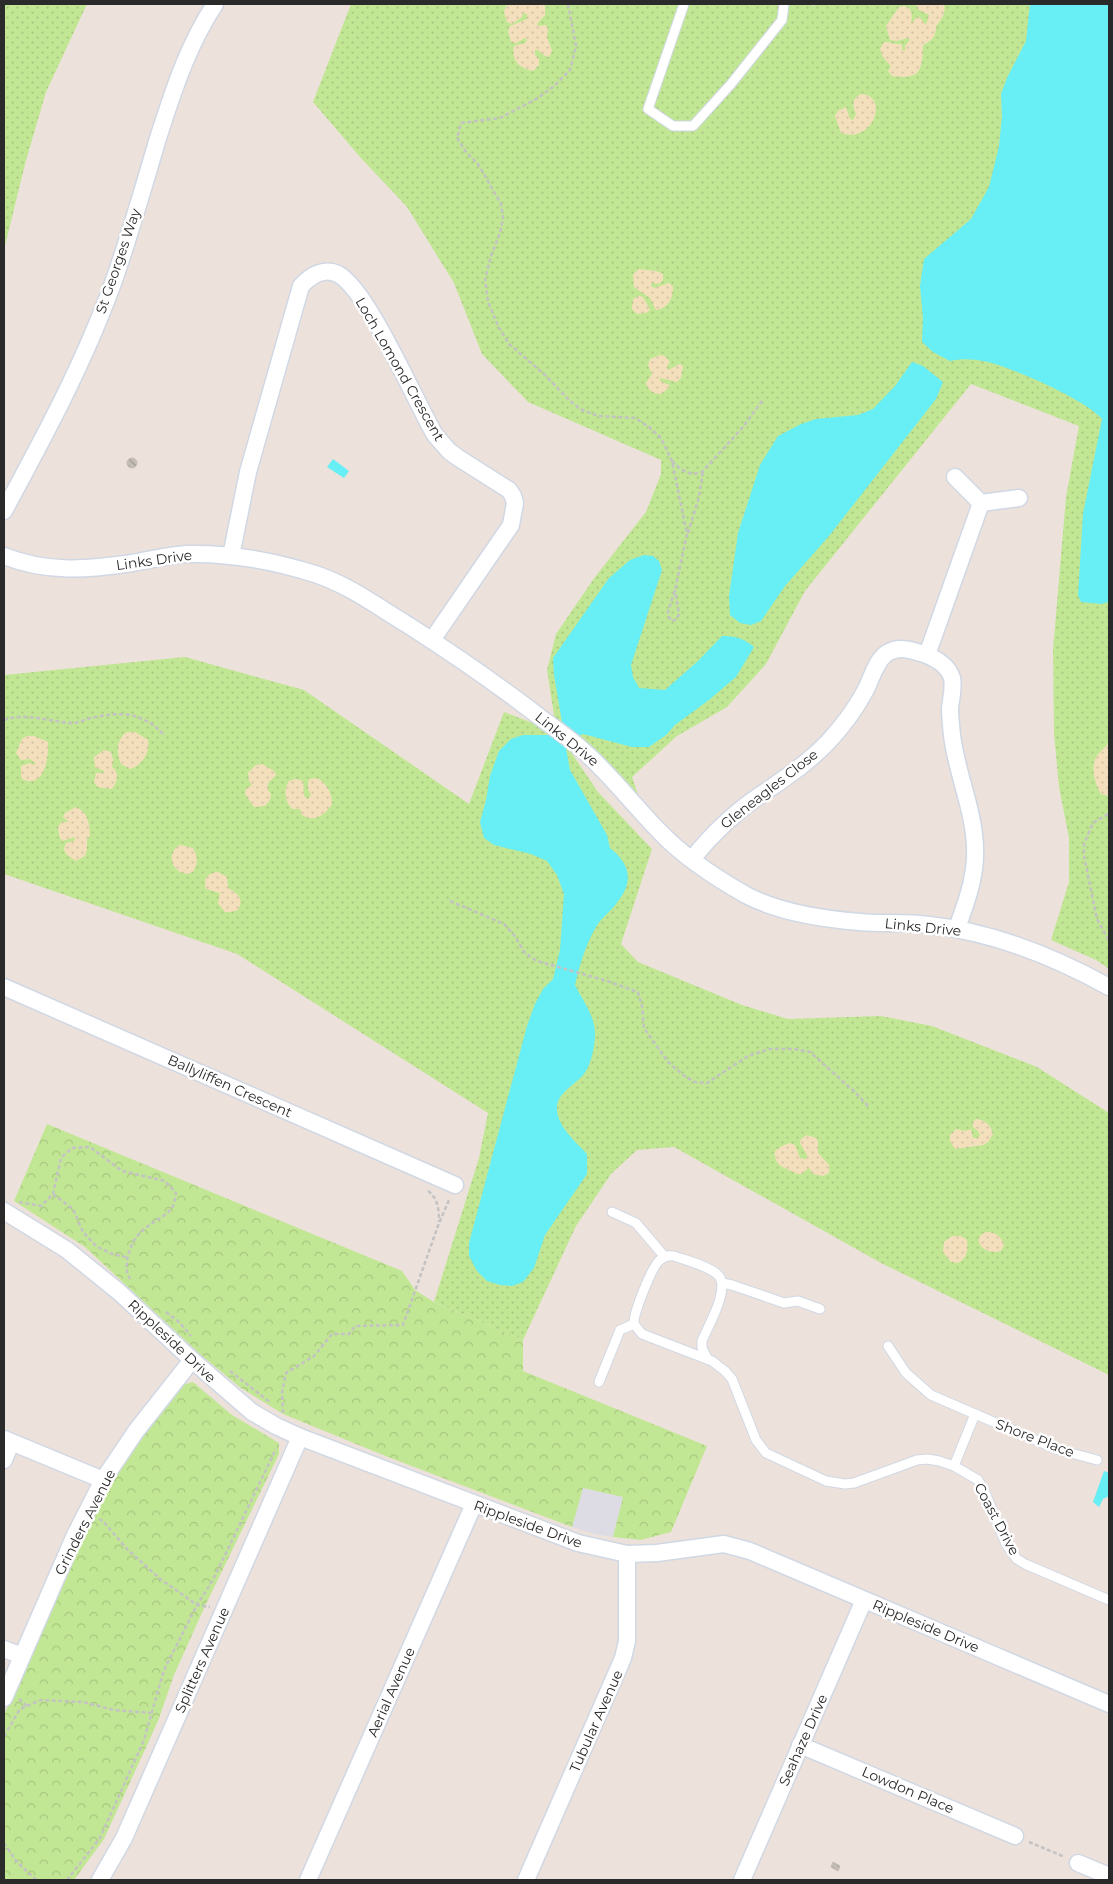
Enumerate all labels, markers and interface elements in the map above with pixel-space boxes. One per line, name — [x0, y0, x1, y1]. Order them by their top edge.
street label: St Georges Way — [92, 206, 145, 316]
street label: Loch Lomond Crescent — [351, 294, 449, 444]
street label: Links Drive — [115, 546, 193, 574]
street label: Links Drive — [531, 708, 603, 770]
street label: Gleneagles Close — [717, 745, 821, 833]
street label: Links Drive — [884, 914, 962, 940]
street label: Ballyliffen Crescent — [165, 1050, 295, 1122]
street label: Rippleside Drive — [124, 1296, 220, 1386]
street label: Shore Place — [993, 1415, 1077, 1461]
street label: Grinders Avenue — [51, 1466, 119, 1578]
street label: Coast Drive — [970, 1480, 1024, 1558]
street label: Rippleside Drive — [471, 1496, 585, 1552]
street label: Rippleside Drive — [870, 1595, 982, 1657]
street label: Splitters Avenue — [171, 1604, 233, 1716]
street label: Aerial Avenue — [363, 1644, 419, 1740]
street label: Tubular Avenue — [565, 1667, 627, 1775]
street label: Seahaze Drive — [775, 1691, 831, 1789]
street label: Lowdon Place — [859, 1762, 957, 1818]

